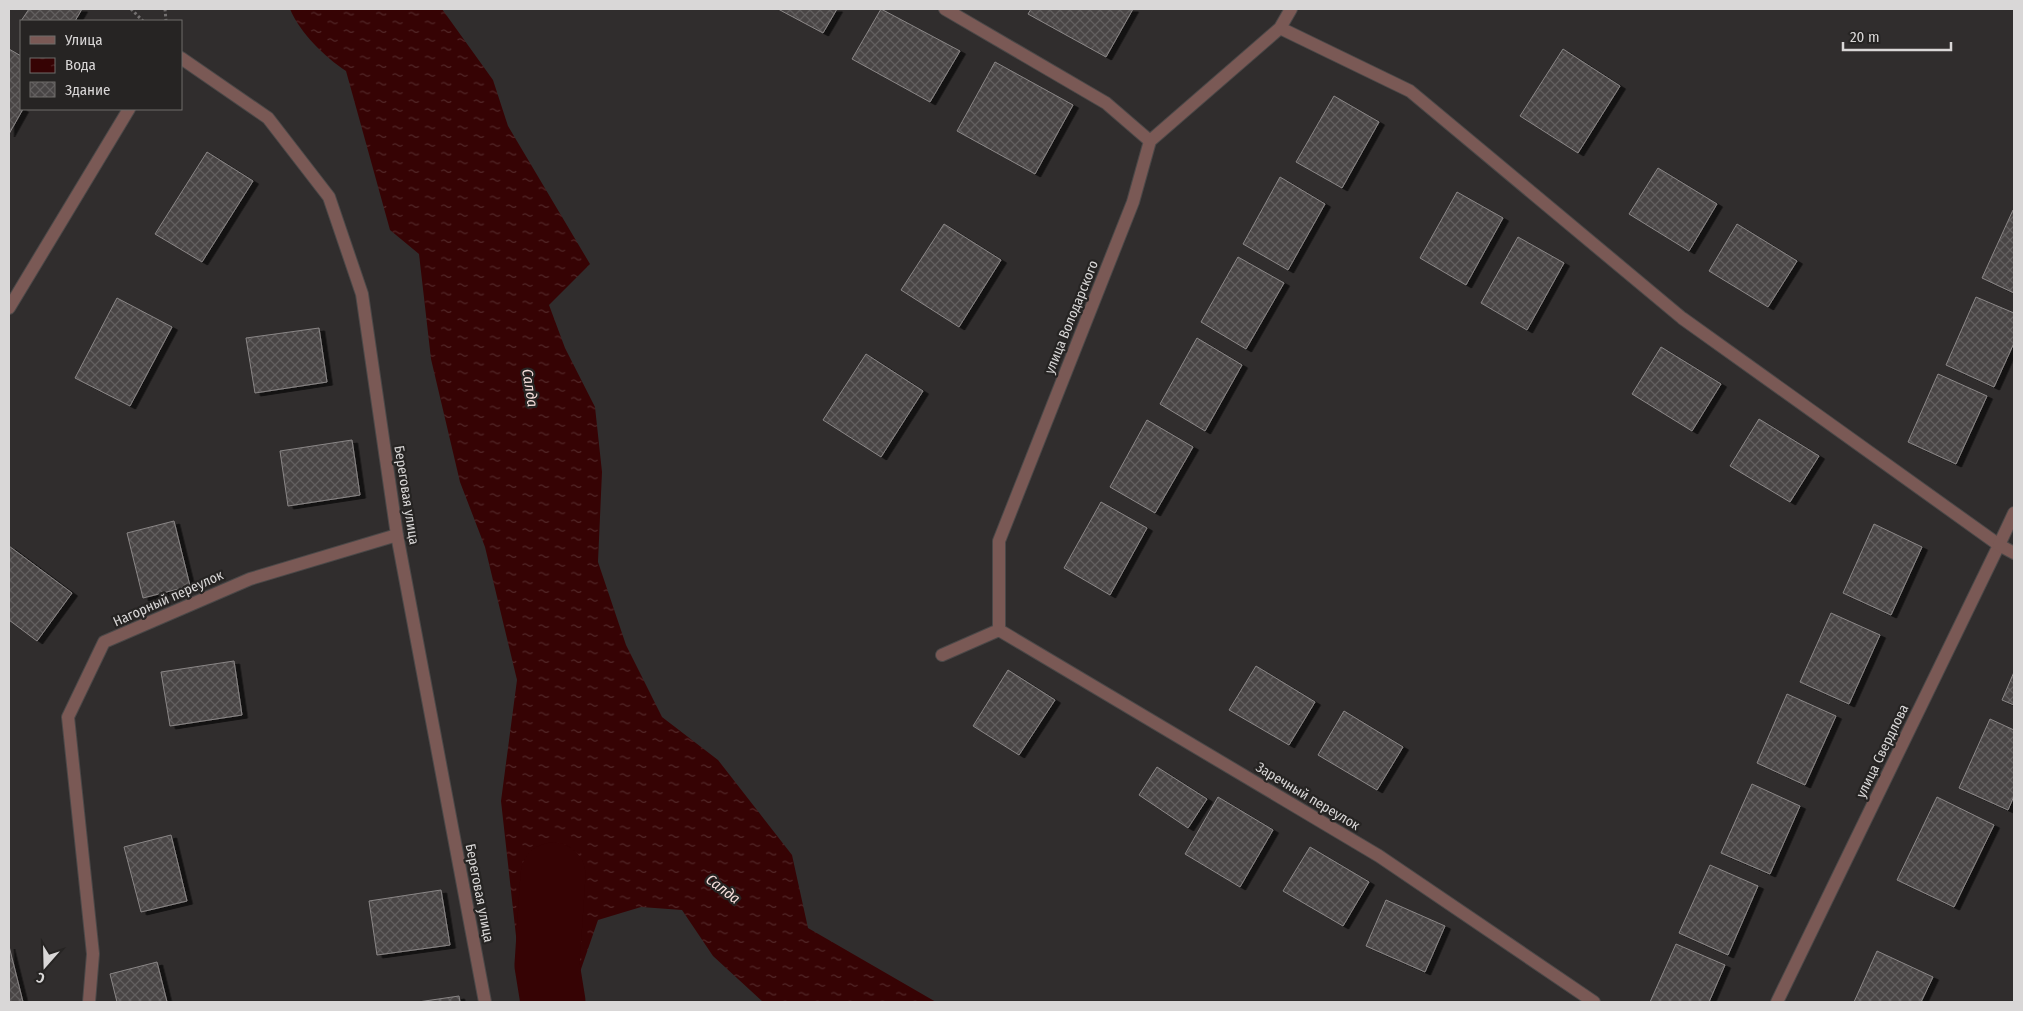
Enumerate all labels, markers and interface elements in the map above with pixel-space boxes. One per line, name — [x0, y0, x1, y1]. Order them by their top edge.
legend — [20, 20, 182, 110]
scale bar — [1843, 20, 1950, 52]
text: 20 m — [1850, 28, 1880, 46]
text: Улица — [64, 31, 103, 49]
text: Вода — [65, 56, 96, 74]
text: Здание — [65, 81, 111, 99]
street label: улица Володарского — [1041, 258, 1102, 377]
water label: Салда — [518, 368, 542, 409]
street label: Береговая улица — [390, 444, 423, 546]
street label: Нагорный переулок — [111, 566, 226, 630]
street label: улица Свердлова — [1852, 702, 1912, 801]
street label: Заречный переулок — [1253, 759, 1363, 834]
street label: Береговая улица — [462, 842, 497, 944]
water label: Салда — [702, 870, 744, 908]
north arrow — [20, 941, 70, 991]
text: С — [34, 968, 47, 987]

